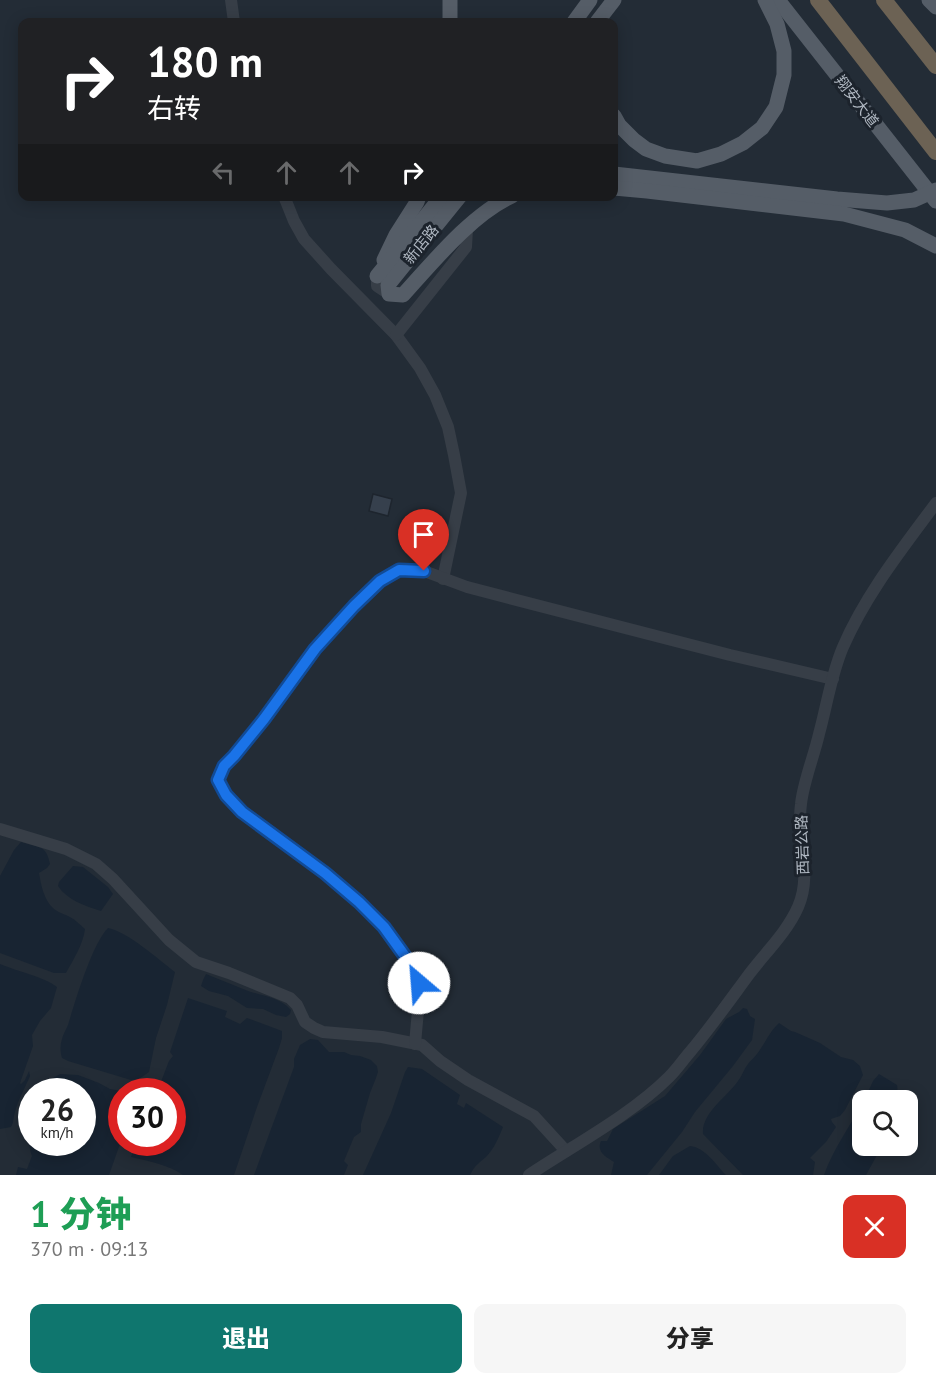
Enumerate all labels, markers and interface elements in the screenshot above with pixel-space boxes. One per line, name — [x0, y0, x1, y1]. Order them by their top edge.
text: 180 m — [147, 34, 263, 89]
icon: right — [48, 42, 126, 120]
street label: 翔安大道 — [831, 72, 883, 130]
text: 右转 — [147, 91, 201, 125]
icon: left — [207, 156, 240, 189]
icon: ahead — [270, 156, 303, 189]
icon: ahead — [333, 156, 366, 189]
icon: right — [396, 156, 429, 189]
street label: 新店路 — [399, 221, 443, 267]
pin — [398, 509, 449, 571]
icon: arrive — [407, 518, 440, 551]
street label: 西岩公路 — [791, 815, 813, 875]
position arrow — [387, 951, 451, 1015]
speed limit sign: 30 — [108, 1078, 186, 1156]
text: 26 — [40, 1090, 74, 1129]
map controls — [852, 1090, 918, 1156]
button: search — [852, 1090, 918, 1156]
text: km/h — [41, 1123, 73, 1142]
text: 1 分钟 — [30, 1190, 132, 1237]
button: close — [843, 1195, 906, 1258]
text: 370 m · 09:13 — [30, 1236, 148, 1262]
button: 退出 — [30, 1304, 462, 1373]
button: 分享 — [474, 1304, 906, 1373]

